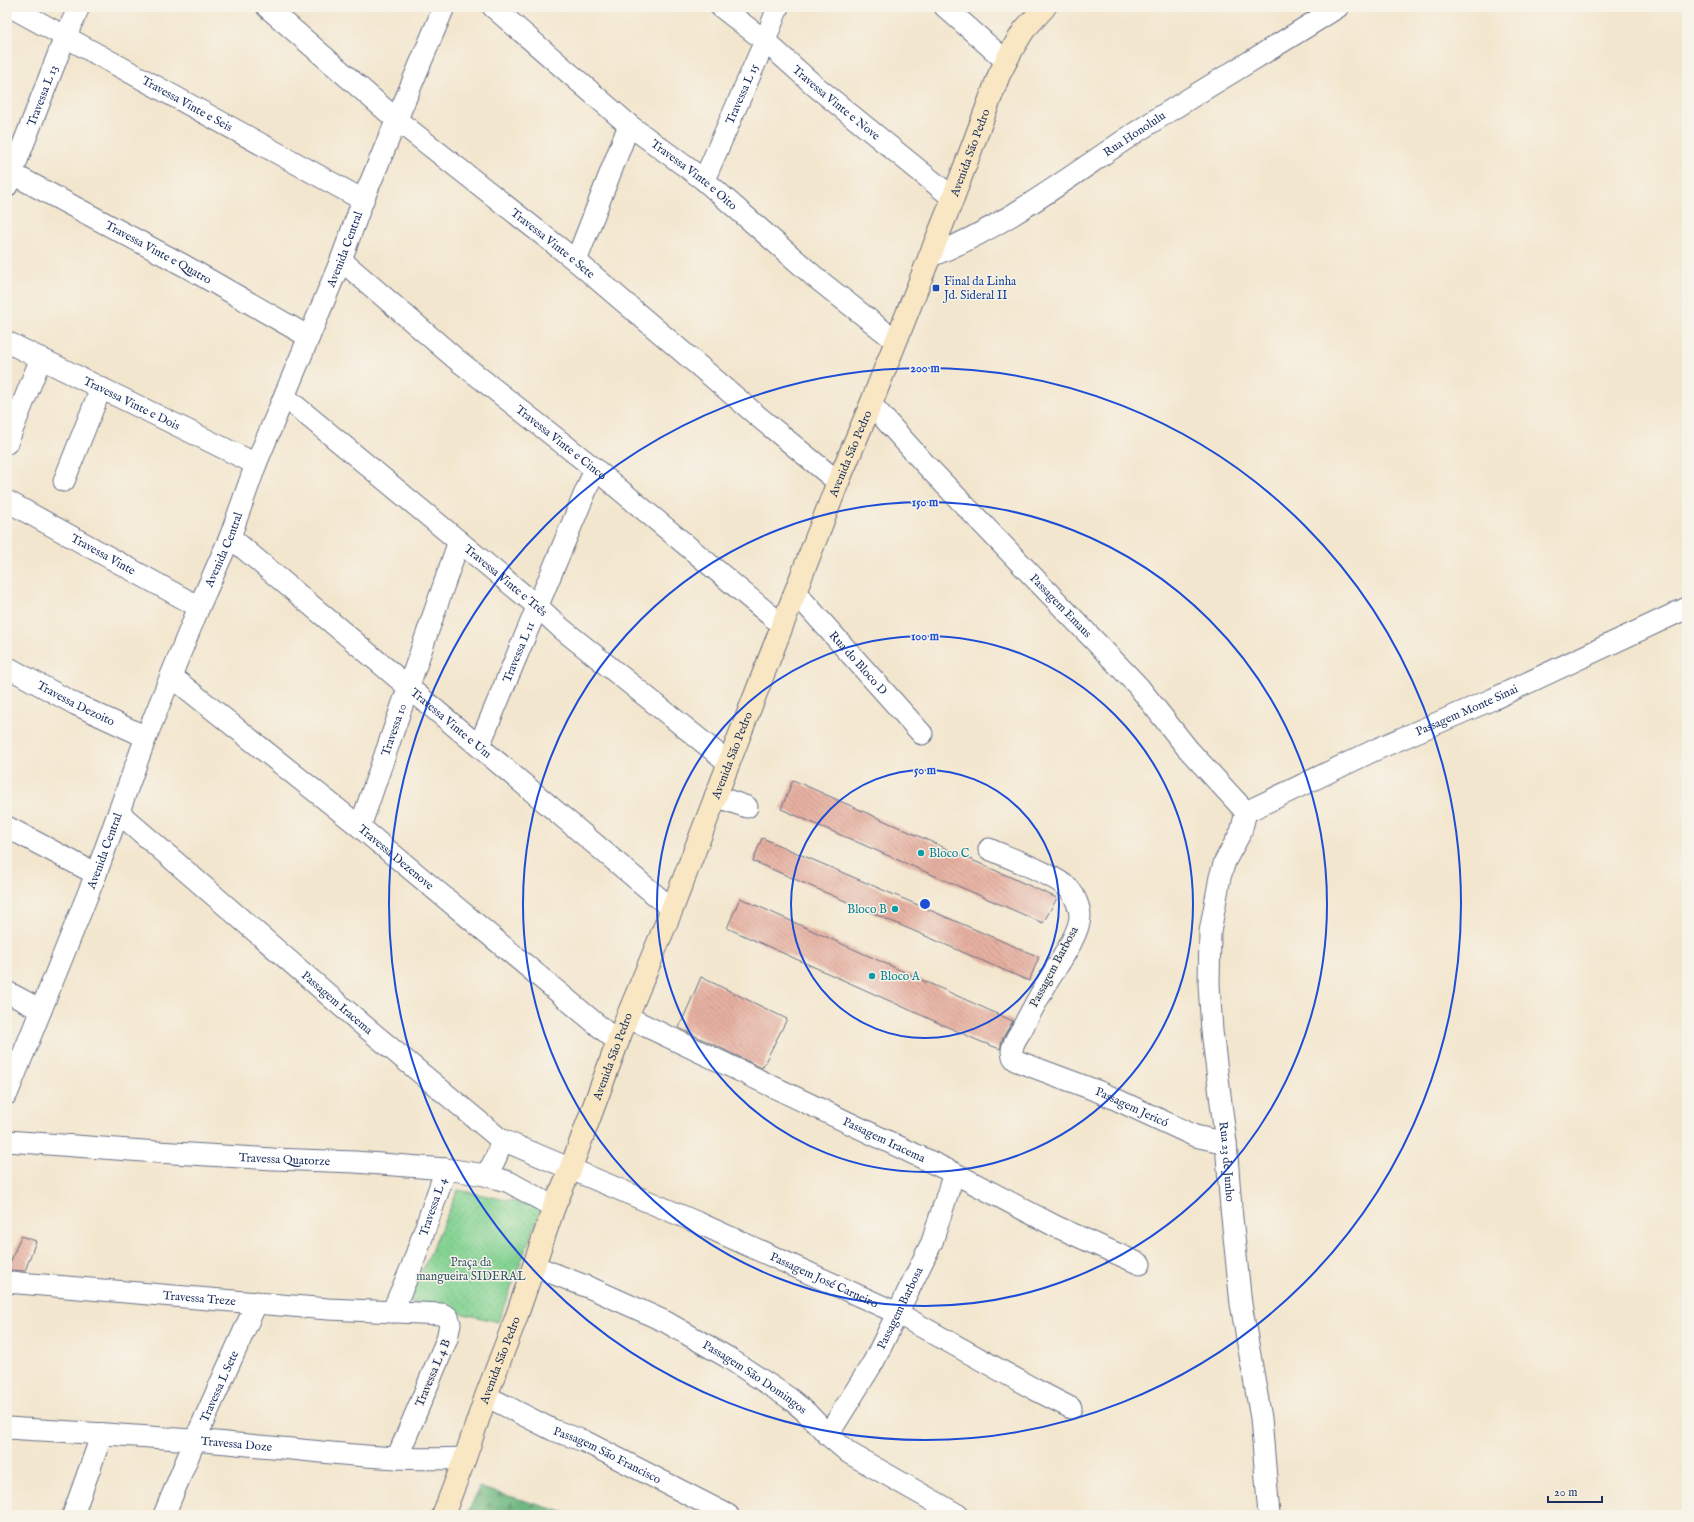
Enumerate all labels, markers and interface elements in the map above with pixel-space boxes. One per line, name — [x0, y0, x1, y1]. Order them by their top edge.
street label: Travessa L 15 — [722, 61, 762, 126]
street label: Travessa Vinte e Nove — [790, 62, 884, 144]
street label: Travessa L 13 — [24, 63, 61, 128]
street label: Travessa Vinte e Seis — [139, 73, 235, 135]
street label: Avenida São Pedro — [946, 106, 993, 200]
street label: Rua Honolulu — [1100, 108, 1168, 160]
street label: Travessa Vinte e Oito — [648, 136, 741, 214]
street label: Travessa Vinte e Sete — [508, 205, 598, 282]
street label: Avenida Central — [323, 209, 366, 290]
street label: Travessa Vinte e Quatro — [103, 217, 215, 287]
place label: Final da Linha Jd. Sideral II — [942, 274, 1017, 304]
marker: Final da Linha Jd. Sideral II — [931, 283, 941, 293]
text: 200 m — [910, 361, 940, 376]
street label: Travessa Vinte e Dois — [81, 373, 183, 433]
street label: Travessa Vinte e Cinco — [513, 402, 610, 483]
street label: Avenida São Pedro — [825, 408, 875, 500]
text: 150 m — [912, 495, 939, 510]
street label: Avenida Central — [201, 509, 246, 590]
street label: Travessa Vinte — [68, 530, 139, 578]
street label: Travessa Vinte e Três — [461, 541, 551, 619]
street label: Passagem Emaus — [1027, 571, 1095, 641]
street label: Travessa L 11 — [499, 619, 538, 685]
street label: Rua do Bloco D — [826, 628, 891, 698]
text: 100 m — [911, 629, 940, 644]
street label: Travessa Dezoito — [35, 677, 118, 729]
street label: Passagem Monte Sinai — [1413, 681, 1520, 739]
street label: Travessa Vinte e Um — [408, 685, 495, 761]
street label: Travessa 10 — [378, 701, 410, 758]
street label: Avenida São Pedro — [708, 709, 756, 802]
text: 50 m — [914, 763, 937, 778]
street label: Avenida Central — [83, 810, 125, 892]
street label: Travessa Dezenove — [355, 821, 438, 893]
place label: Bloco C — [929, 846, 970, 861]
marker: Bloco C — [916, 848, 926, 858]
centre of rings — [918, 897, 932, 911]
place label: Bloco B — [847, 902, 887, 917]
marker: Bloco B — [890, 904, 900, 914]
street label: Passagem Barbosa — [1026, 923, 1082, 1010]
street label: Passagem Iracema — [298, 968, 377, 1038]
place label: Bloco A — [880, 969, 921, 984]
marker: Bloco A — [867, 971, 877, 981]
street label: Avenida São Pedro — [589, 1010, 636, 1103]
street label: Passagem Jericó — [1093, 1084, 1171, 1130]
street label: Passagem Iracema — [841, 1114, 929, 1166]
street label: Rua 23 de Junho — [1216, 1121, 1238, 1203]
street label: Travessa Quatorze — [238, 1149, 331, 1169]
street label: Travessa L 4 — [416, 1175, 450, 1238]
street label: Passagem José Carneiro — [768, 1249, 881, 1311]
park label: Praça da mangueira SIDERAL — [416, 1255, 526, 1284]
street label: Passagem Barbosa — [873, 1264, 926, 1352]
street label: Travessa Treze — [162, 1288, 237, 1309]
street label: Avenida São Pedro — [476, 1314, 524, 1407]
street label: Travessa L 4 B — [412, 1337, 454, 1409]
street label: Passagem São Domingos — [700, 1337, 810, 1417]
street label: Travessa L Sete — [197, 1348, 242, 1424]
street label: Passagem São Francisco — [551, 1423, 664, 1487]
street label: Travessa Doze — [200, 1433, 273, 1455]
scale bar — [1548, 1478, 1602, 1504]
text: 20 m — [1554, 1485, 1577, 1500]

